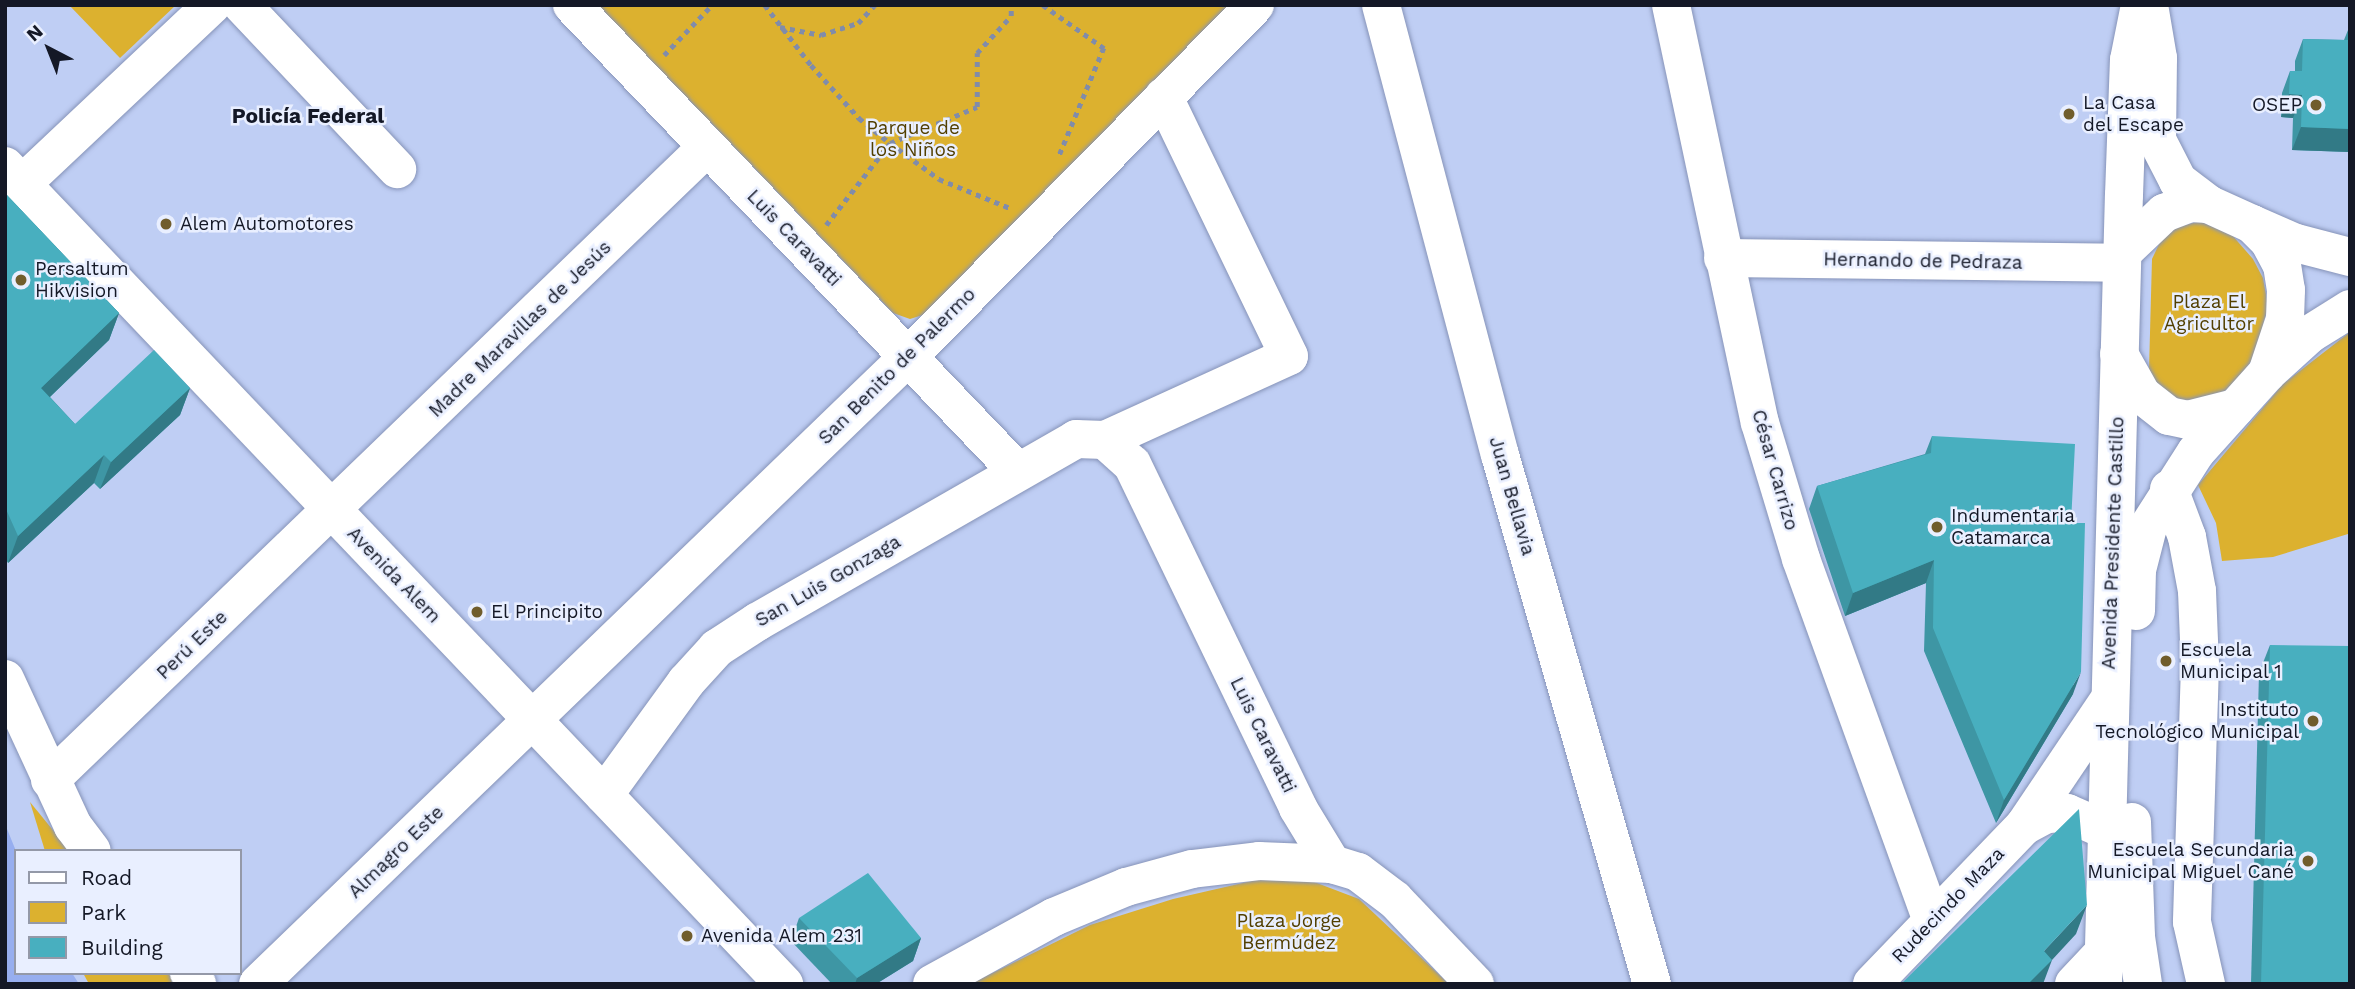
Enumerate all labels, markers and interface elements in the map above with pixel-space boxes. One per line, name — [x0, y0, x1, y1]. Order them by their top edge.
north arrow — [14, 14, 84, 84]
text: N — [22, 20, 48, 46]
place label: La Casa del Escape — [2083, 92, 2185, 136]
place label: OSEP — [2252, 94, 2302, 116]
marker: OSEP — [2308, 97, 2324, 113]
district label: Policía Federal — [232, 103, 384, 129]
marker: La Casa del Escape — [2061, 106, 2077, 122]
park label: Parque de los Niños — [866, 117, 960, 161]
street label: Luis Caravatti — [742, 185, 846, 291]
place label: Alem Automotores — [180, 213, 354, 235]
marker: Alem Automotores — [158, 216, 174, 232]
street label: Madre Maravillas de Jesús — [424, 236, 616, 422]
street label: Hernando de Pedraza — [1823, 248, 2023, 274]
place label: Persaltum Hikvision — [35, 258, 129, 302]
marker: Persaltum Hikvision — [13, 272, 29, 288]
street label: San Benito de Palermo — [814, 283, 980, 449]
park label: Plaza El Agricultor — [2164, 291, 2254, 335]
street label: César Carrizo — [1747, 407, 1803, 533]
street label: Avenida Presidente Castillo — [2097, 416, 2129, 670]
street label: Juan Bellavia — [1484, 434, 1540, 558]
place label: Indumentaria Catamarca — [1951, 505, 2075, 549]
marker: Indumentaria Catamarca — [1929, 519, 1945, 535]
street label: Avenida Alem — [342, 522, 446, 628]
street label: San Luis Gonzaga — [751, 530, 905, 632]
place label: El Principito — [491, 601, 604, 623]
marker: El Principito — [469, 604, 485, 620]
street label: Perú Este — [152, 606, 232, 684]
place label: Escuela Municipal 1 — [2180, 639, 2283, 683]
marker: Escuela Municipal 1 — [2158, 653, 2174, 669]
street label: Luis Caravatti — [1225, 673, 1301, 797]
place label: Instituto Tecnológico Municipal — [2095, 699, 2299, 743]
marker: Instituto Tecnológico Municipal — [2305, 713, 2321, 729]
street label: Almagro Este — [344, 801, 448, 903]
place label: Escuela Secundaria Municipal Miguel Cané — [2086, 839, 2294, 883]
street label: Rudecindo Maza — [1887, 842, 2009, 968]
legend — [14, 849, 242, 975]
marker: Escuela Secundaria Municipal Miguel Cané — [2300, 853, 2316, 869]
text: Road — [81, 865, 132, 890]
text: Park — [81, 900, 126, 925]
park label: Plaza Jorge Bermúdez — [1236, 910, 1342, 954]
place label: Avenida Alem 231 — [701, 925, 863, 947]
marker: Avenida Alem 231 — [679, 928, 695, 944]
text: Building — [81, 935, 163, 960]

